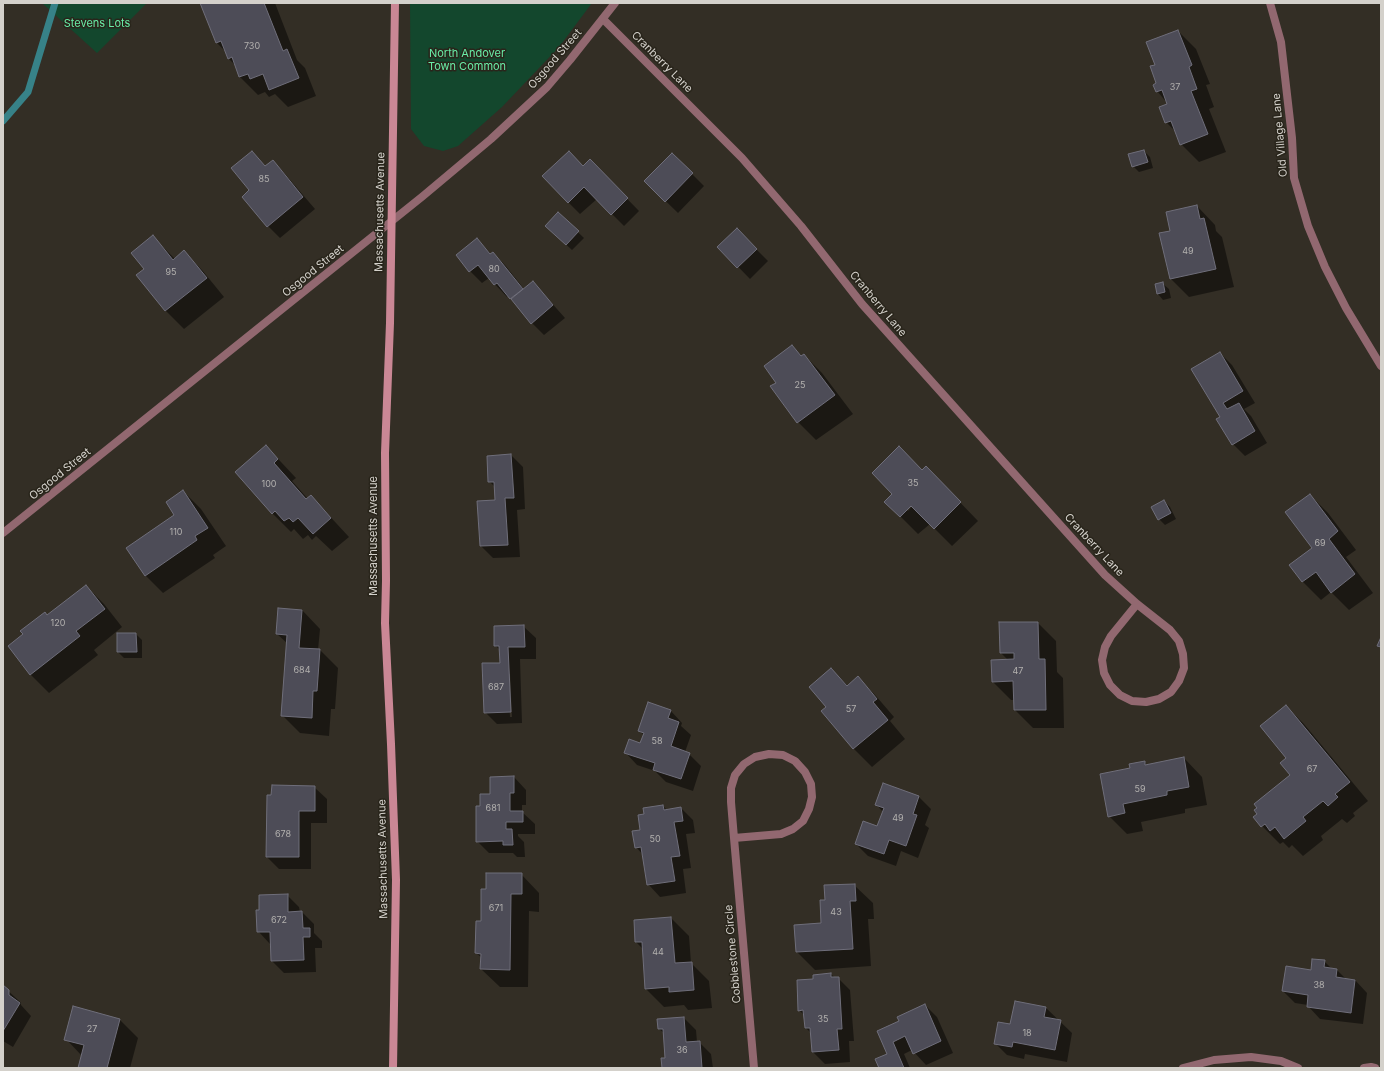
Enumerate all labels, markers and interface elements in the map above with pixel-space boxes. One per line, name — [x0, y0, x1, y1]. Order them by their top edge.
park label: Stevens Lots — [64, 17, 130, 31]
street label: Osgood Street — [525, 26, 585, 92]
street label: Cranberry Lane — [629, 29, 695, 95]
house number: 730 — [244, 41, 260, 51]
park label: North Andover Town Common — [428, 47, 506, 73]
house number: 37 — [1170, 82, 1180, 92]
street label: Old Village Lane — [1270, 92, 1290, 178]
street label: Massachusetts Avenue — [372, 152, 388, 272]
house number: 85 — [258, 174, 270, 184]
street label: Osgood Street — [280, 242, 346, 300]
house number: 49 — [1182, 246, 1194, 256]
house number: 80 — [488, 264, 500, 274]
house number: 95 — [165, 267, 177, 277]
street label: Cranberry Lane — [847, 269, 909, 339]
house number: 25 — [795, 380, 805, 390]
street label: Osgood Street — [27, 445, 93, 503]
street label: Massachusetts Avenue — [367, 476, 381, 596]
house number: 35 — [907, 478, 919, 488]
house number: 100 — [261, 479, 277, 489]
street label: Cranberry Lane — [1061, 511, 1127, 579]
house number: 110 — [170, 527, 182, 537]
house number: 69 — [1314, 538, 1326, 548]
house number: 120 — [51, 618, 65, 628]
house number: 684 — [294, 665, 310, 675]
house number: 47 — [1013, 666, 1023, 676]
house number: 687 — [488, 682, 504, 692]
house number: 57 — [846, 704, 856, 714]
house number: 58 — [651, 736, 663, 746]
house number: 67 — [1307, 764, 1317, 774]
house number: 59 — [1134, 784, 1146, 794]
street label: Massachusetts Avenue — [375, 799, 391, 919]
house number: 681 — [486, 803, 500, 813]
house number: 49 — [892, 813, 904, 823]
house number: 678 — [275, 829, 291, 839]
house number: 50 — [649, 834, 661, 844]
house number: 671 — [489, 903, 503, 913]
street label: Cobblestone Circle — [722, 904, 744, 1004]
house number: 43 — [830, 907, 842, 917]
house number: 672 — [271, 915, 287, 925]
house number: 44 — [652, 947, 664, 957]
house number: 38 — [1313, 980, 1325, 990]
house number: 35 — [817, 1014, 829, 1024]
house number: 27 — [87, 1024, 97, 1034]
house number: 18 — [1022, 1028, 1032, 1038]
house number: 36 — [676, 1045, 688, 1055]

